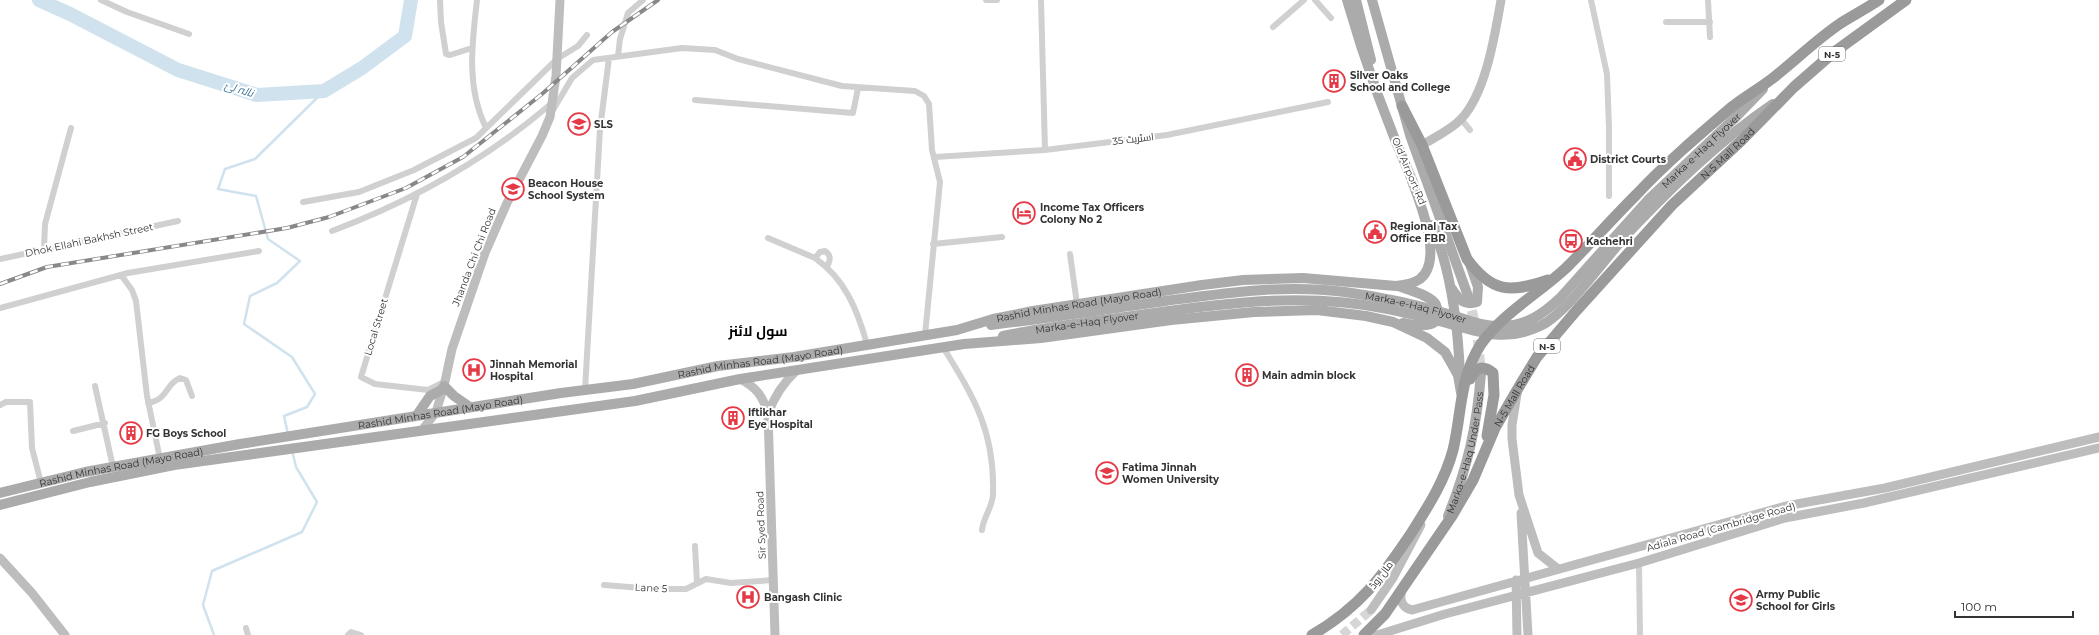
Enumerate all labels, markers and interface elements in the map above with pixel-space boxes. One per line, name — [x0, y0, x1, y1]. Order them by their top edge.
road number: N-5 — [1819, 47, 1845, 61]
building icon: Silver Oaks School and College — [1321, 68, 1347, 94]
place label: Silver Oaks School and College — [1350, 69, 1450, 94]
water label: نالہ لئ — [223, 78, 256, 100]
street label: Marka-e-Haq Flyover — [1658, 110, 1743, 191]
school or university icon: SLS — [566, 111, 592, 137]
place label: SLS — [594, 118, 613, 131]
street label: N-5 Mall Road — [1697, 125, 1757, 182]
street label: اسٹریٹ 35 — [1112, 130, 1154, 148]
street label: Old Airport Rd — [1389, 135, 1429, 207]
public building icon: District Courts — [1562, 146, 1588, 172]
place label: District Courts — [1590, 153, 1667, 166]
school or university icon: Beacon House School System — [500, 176, 526, 202]
place label: Beacon House School System — [528, 177, 605, 202]
hotel icon: Income Tax Officers Colony No 2 — [1011, 200, 1037, 226]
place label: Income Tax Officers Colony No 2 — [1040, 201, 1145, 226]
street label: Jhanda Chi Chi Road — [449, 206, 499, 309]
public building icon: Regional Tax Office FBR — [1362, 219, 1388, 245]
street label: Dhok Ellahi Bakhsh Street — [24, 220, 154, 260]
place label: Regional Tax Office FBR — [1390, 220, 1457, 245]
bus stop icon: Kachehri — [1558, 228, 1584, 254]
place label: Kachehri — [1586, 235, 1633, 248]
street label: Rashid Minhas Road (Mayo Road) — [995, 285, 1162, 325]
street label: Marka-e-Haq Flyover — [1364, 289, 1468, 326]
street label: Local Street — [361, 297, 391, 357]
street label: Marka-e-Haq Flyover — [1034, 309, 1139, 336]
district label: سول لائنز — [727, 322, 788, 340]
road number: N-5 — [1534, 339, 1560, 353]
street label: Rashid Minhas Road (Mayo Road) — [676, 343, 844, 381]
hospital icon: Jinnah Memorial Hospital — [461, 357, 487, 383]
place label: Jinnah Memorial Hospital — [489, 358, 578, 383]
building icon: Main admin block — [1234, 362, 1260, 388]
street label: N-5 Mall Road — [1491, 362, 1537, 429]
place label: Main admin block — [1262, 369, 1356, 382]
street label: Marka-e-Haq Under Pass — [1443, 391, 1486, 515]
street label: Rashid Minhas Road (Mayo Road) — [357, 393, 524, 432]
building icon: Iftikhar Eye Hospital — [720, 405, 746, 431]
place label: Iftikhar Eye Hospital — [748, 406, 813, 431]
building icon: FG Boys School — [118, 420, 144, 446]
place label: FG Boys School — [146, 427, 226, 440]
street label: Rashid Minhas Road (Mayo Road) — [38, 444, 204, 490]
school or university icon: Fatima Jinnah Women University — [1094, 460, 1120, 486]
place label: Fatima Jinnah Women University — [1122, 461, 1220, 486]
street label: Sir Syed Road — [753, 491, 769, 559]
street label: Adiala Road (Cambridge Road) — [1645, 499, 1797, 555]
street label: مال روڈ — [1366, 558, 1396, 592]
street label: Lane 5 — [634, 581, 668, 595]
hospital icon: Bangash Clinic — [735, 584, 761, 610]
school or university icon: Army Public School for Girls — [1728, 587, 1754, 613]
place label: Army Public School for Girls — [1755, 588, 1836, 613]
place label: Bangash Clinic — [764, 591, 842, 604]
scale bar — [1955, 593, 2073, 619]
text: 100 m — [1961, 599, 1997, 614]

